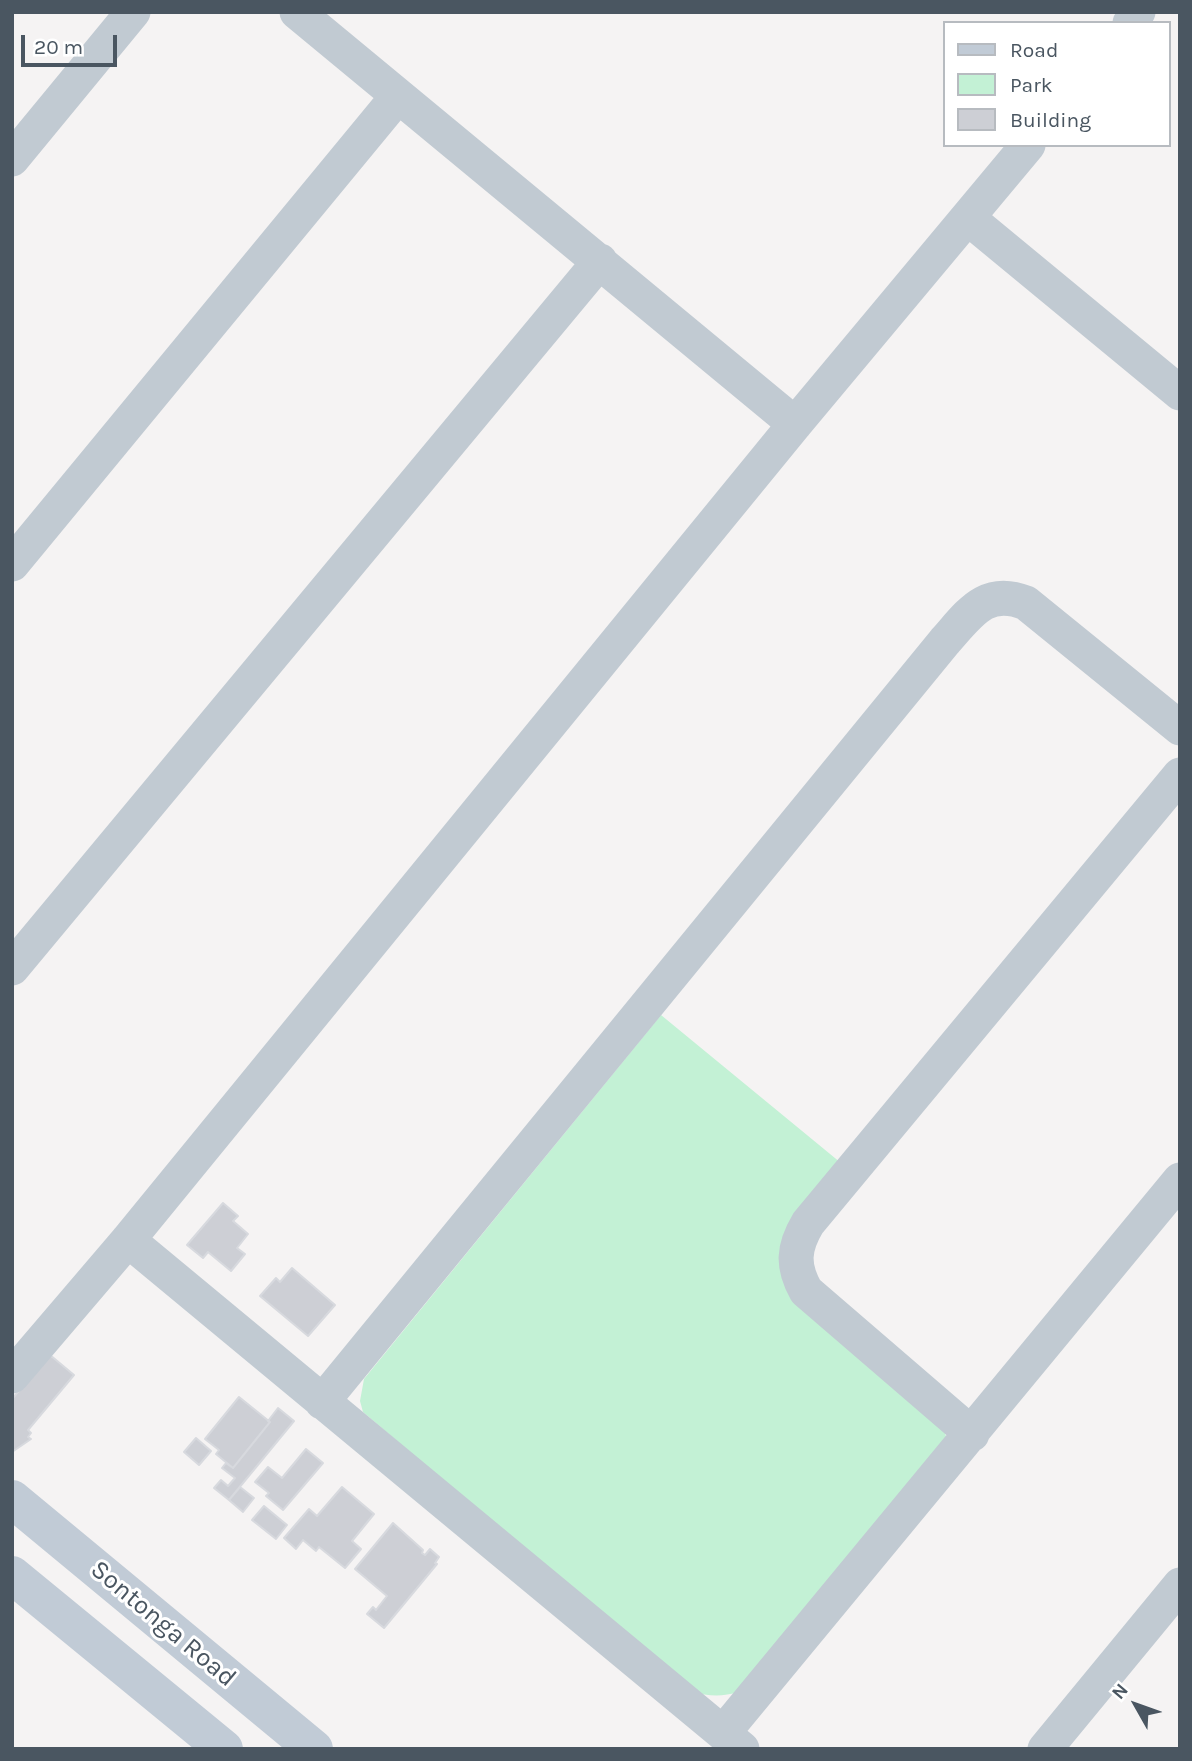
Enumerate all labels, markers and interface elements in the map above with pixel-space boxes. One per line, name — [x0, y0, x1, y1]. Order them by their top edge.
scale bar — [24, 21, 121, 65]
legend — [944, 21, 1171, 147]
text: 20 m — [34, 35, 83, 59]
text: Road — [1010, 38, 1058, 62]
text: Park — [1010, 73, 1053, 97]
text: Building — [1010, 108, 1091, 132]
street label: Sontonga Road — [84, 1554, 242, 1694]
north arrow — [1101, 1670, 1171, 1740]
text: N — [1107, 1679, 1133, 1704]

